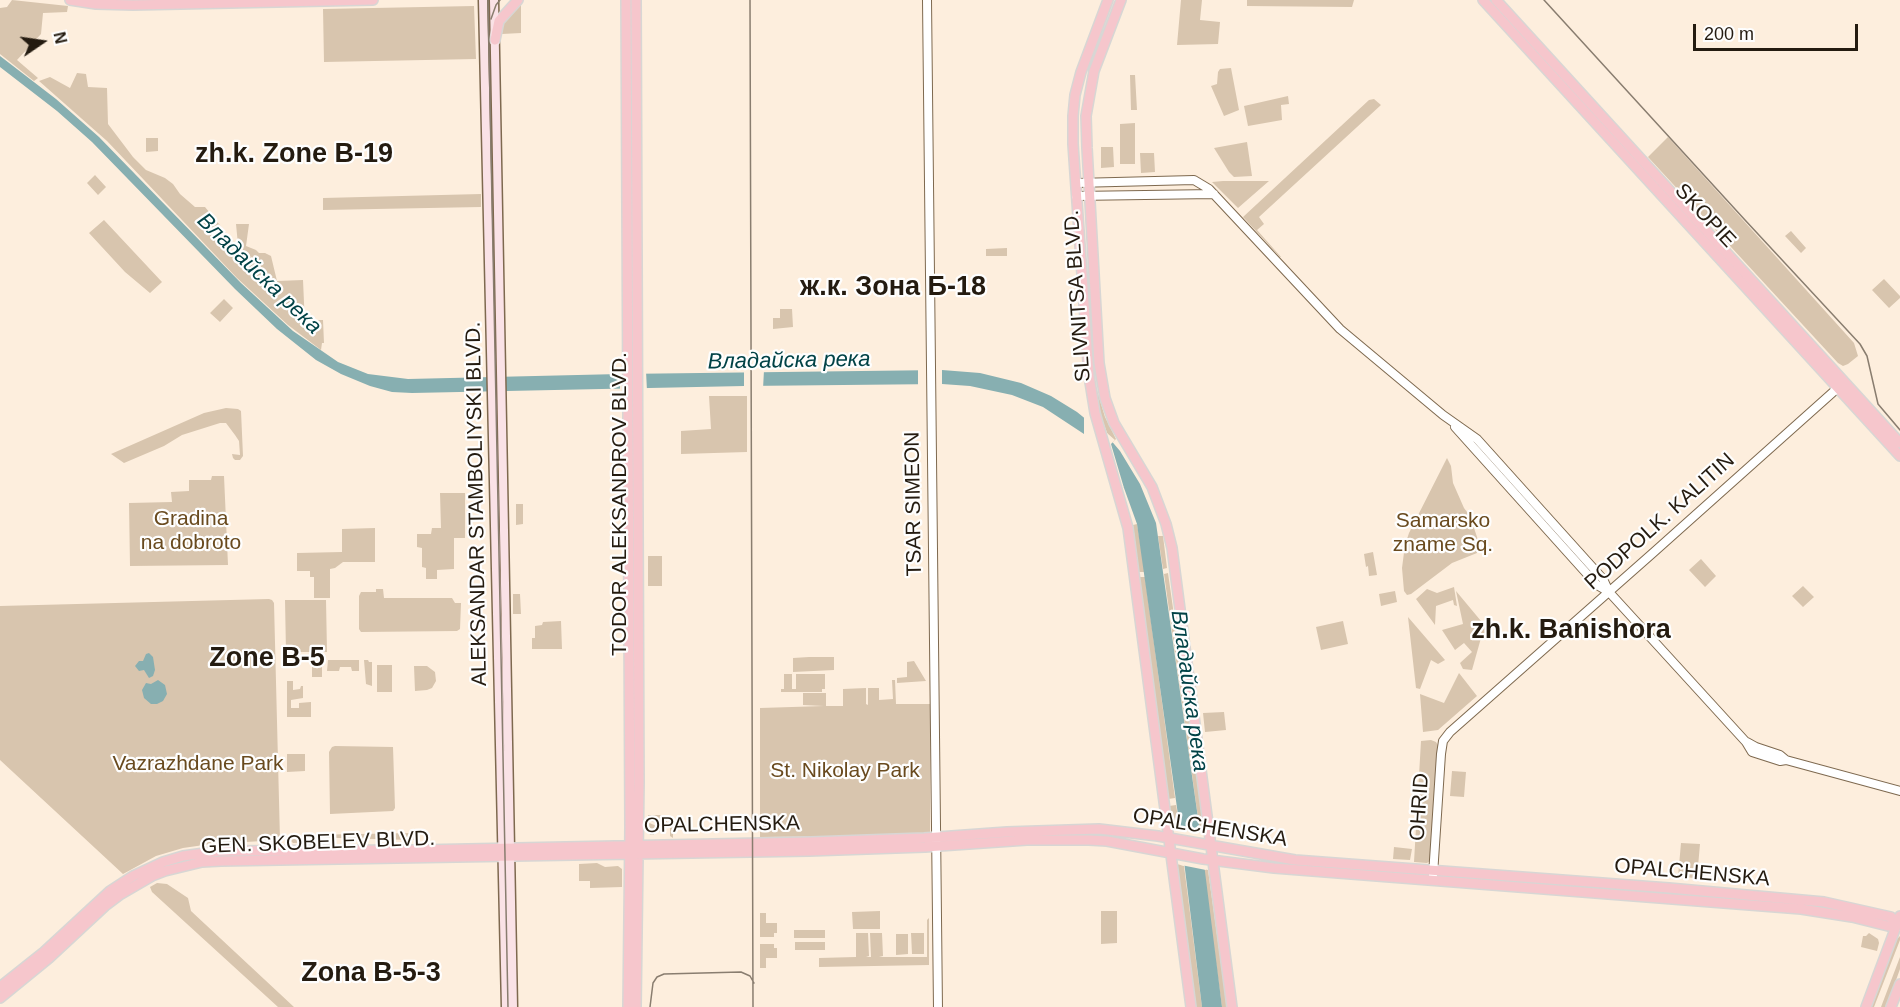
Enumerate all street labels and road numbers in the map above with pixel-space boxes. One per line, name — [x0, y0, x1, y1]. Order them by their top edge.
street label: SKOPIE — [1669, 179, 1741, 253]
street label: SLIVNITSA BLVD. — [1059, 209, 1097, 383]
street label: ALEKSANDAR STAMBOLIYSKI BLVD. — [461, 322, 493, 686]
street label: TODOR ALEKSANDROV BLVD. — [607, 352, 633, 656]
street label: TSAR SIMEON — [900, 431, 928, 577]
street label: PODPOLK. KALITIN — [1580, 448, 1740, 596]
street label: OHRID — [1405, 772, 1435, 842]
street label: OPALCHENSKA — [1131, 803, 1289, 853]
street label: OPALCHENSKA — [644, 811, 800, 839]
street label: GEN. SKOBELEV BLVD. — [201, 826, 435, 860]
street label: OPALCHENSKA — [1613, 854, 1771, 892]

